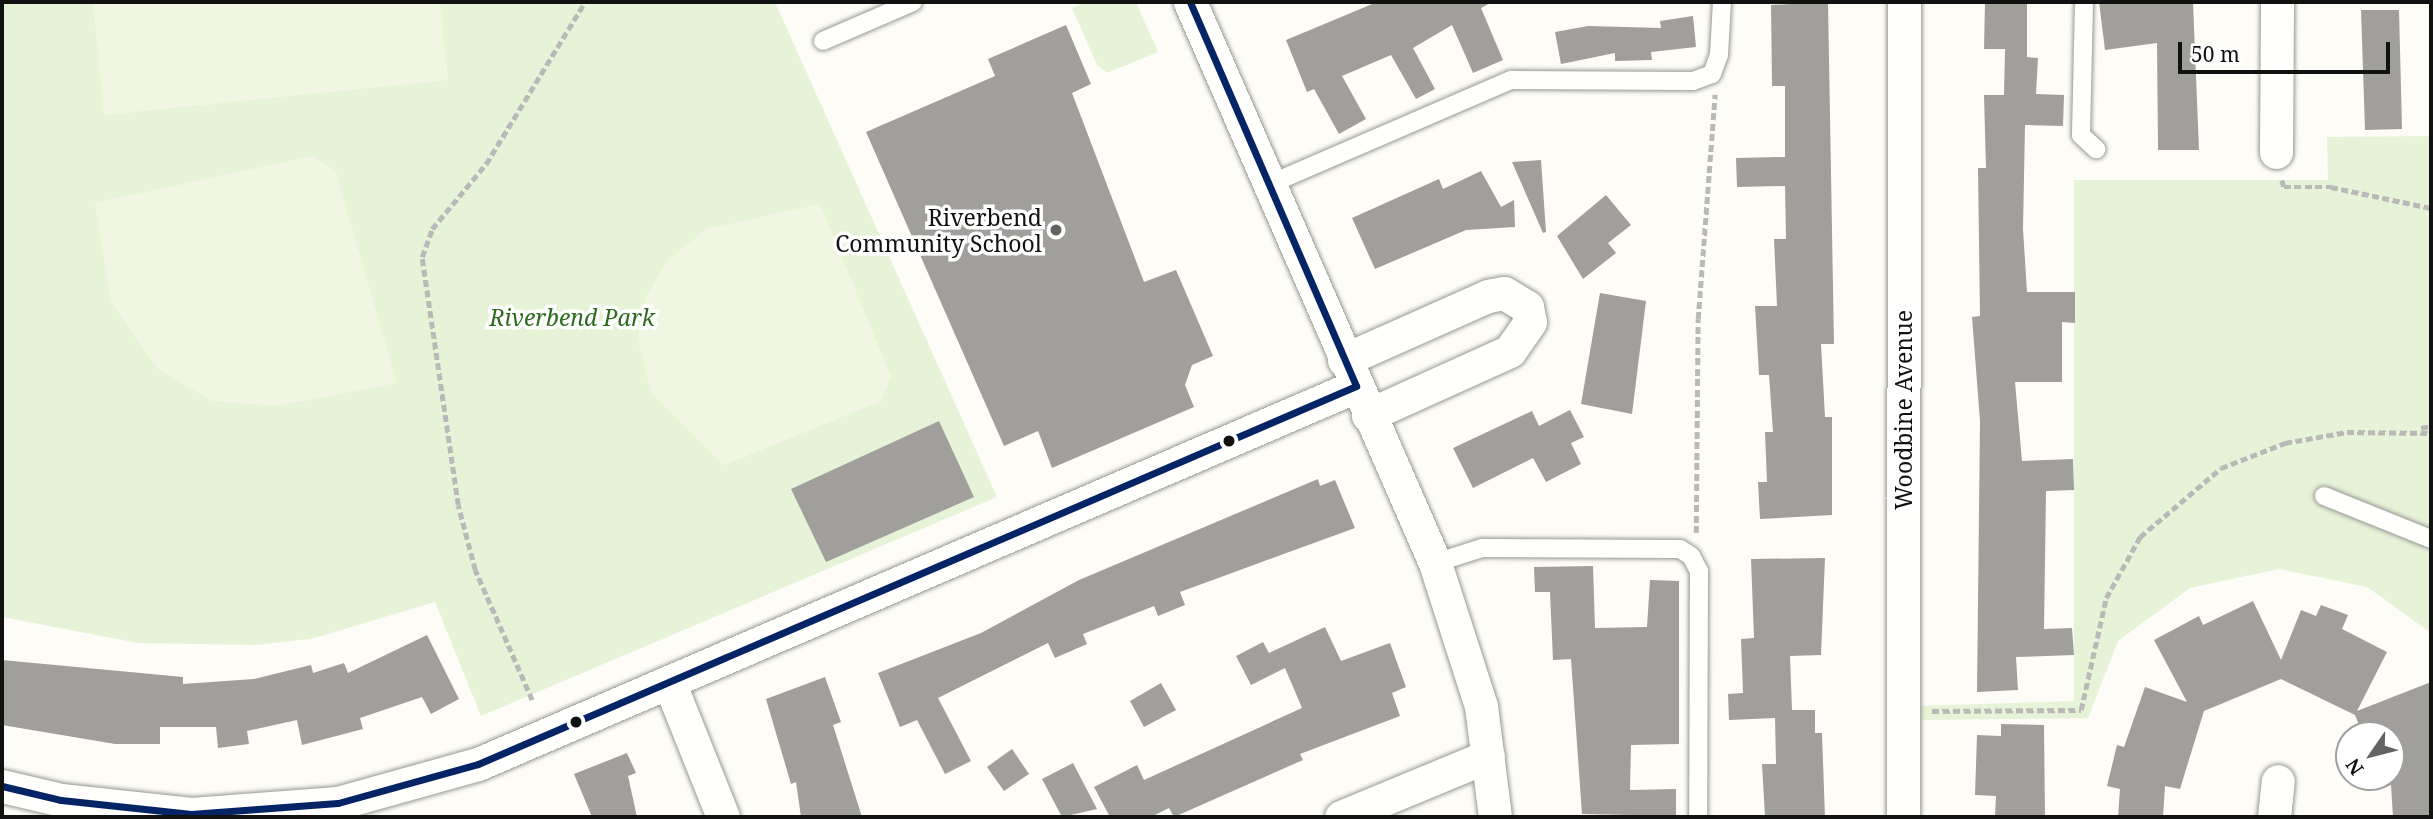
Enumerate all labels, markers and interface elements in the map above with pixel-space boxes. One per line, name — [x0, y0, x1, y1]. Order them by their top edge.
scale bar — [2181, 28, 2393, 72]
text: 50 m — [2191, 40, 2240, 68]
place label: Riverbend Community School — [835, 203, 1042, 257]
marker: Riverbend Community School — [1048, 222, 1064, 238]
park label: Riverbend Park — [489, 303, 655, 331]
street label: Woodbine Avenue — [1889, 310, 1917, 510]
unlabelled marker — [1222, 434, 1236, 448]
unlabelled marker — [569, 715, 583, 729]
north arrow — [2335, 721, 2405, 791]
text: N — [2339, 753, 2369, 780]

